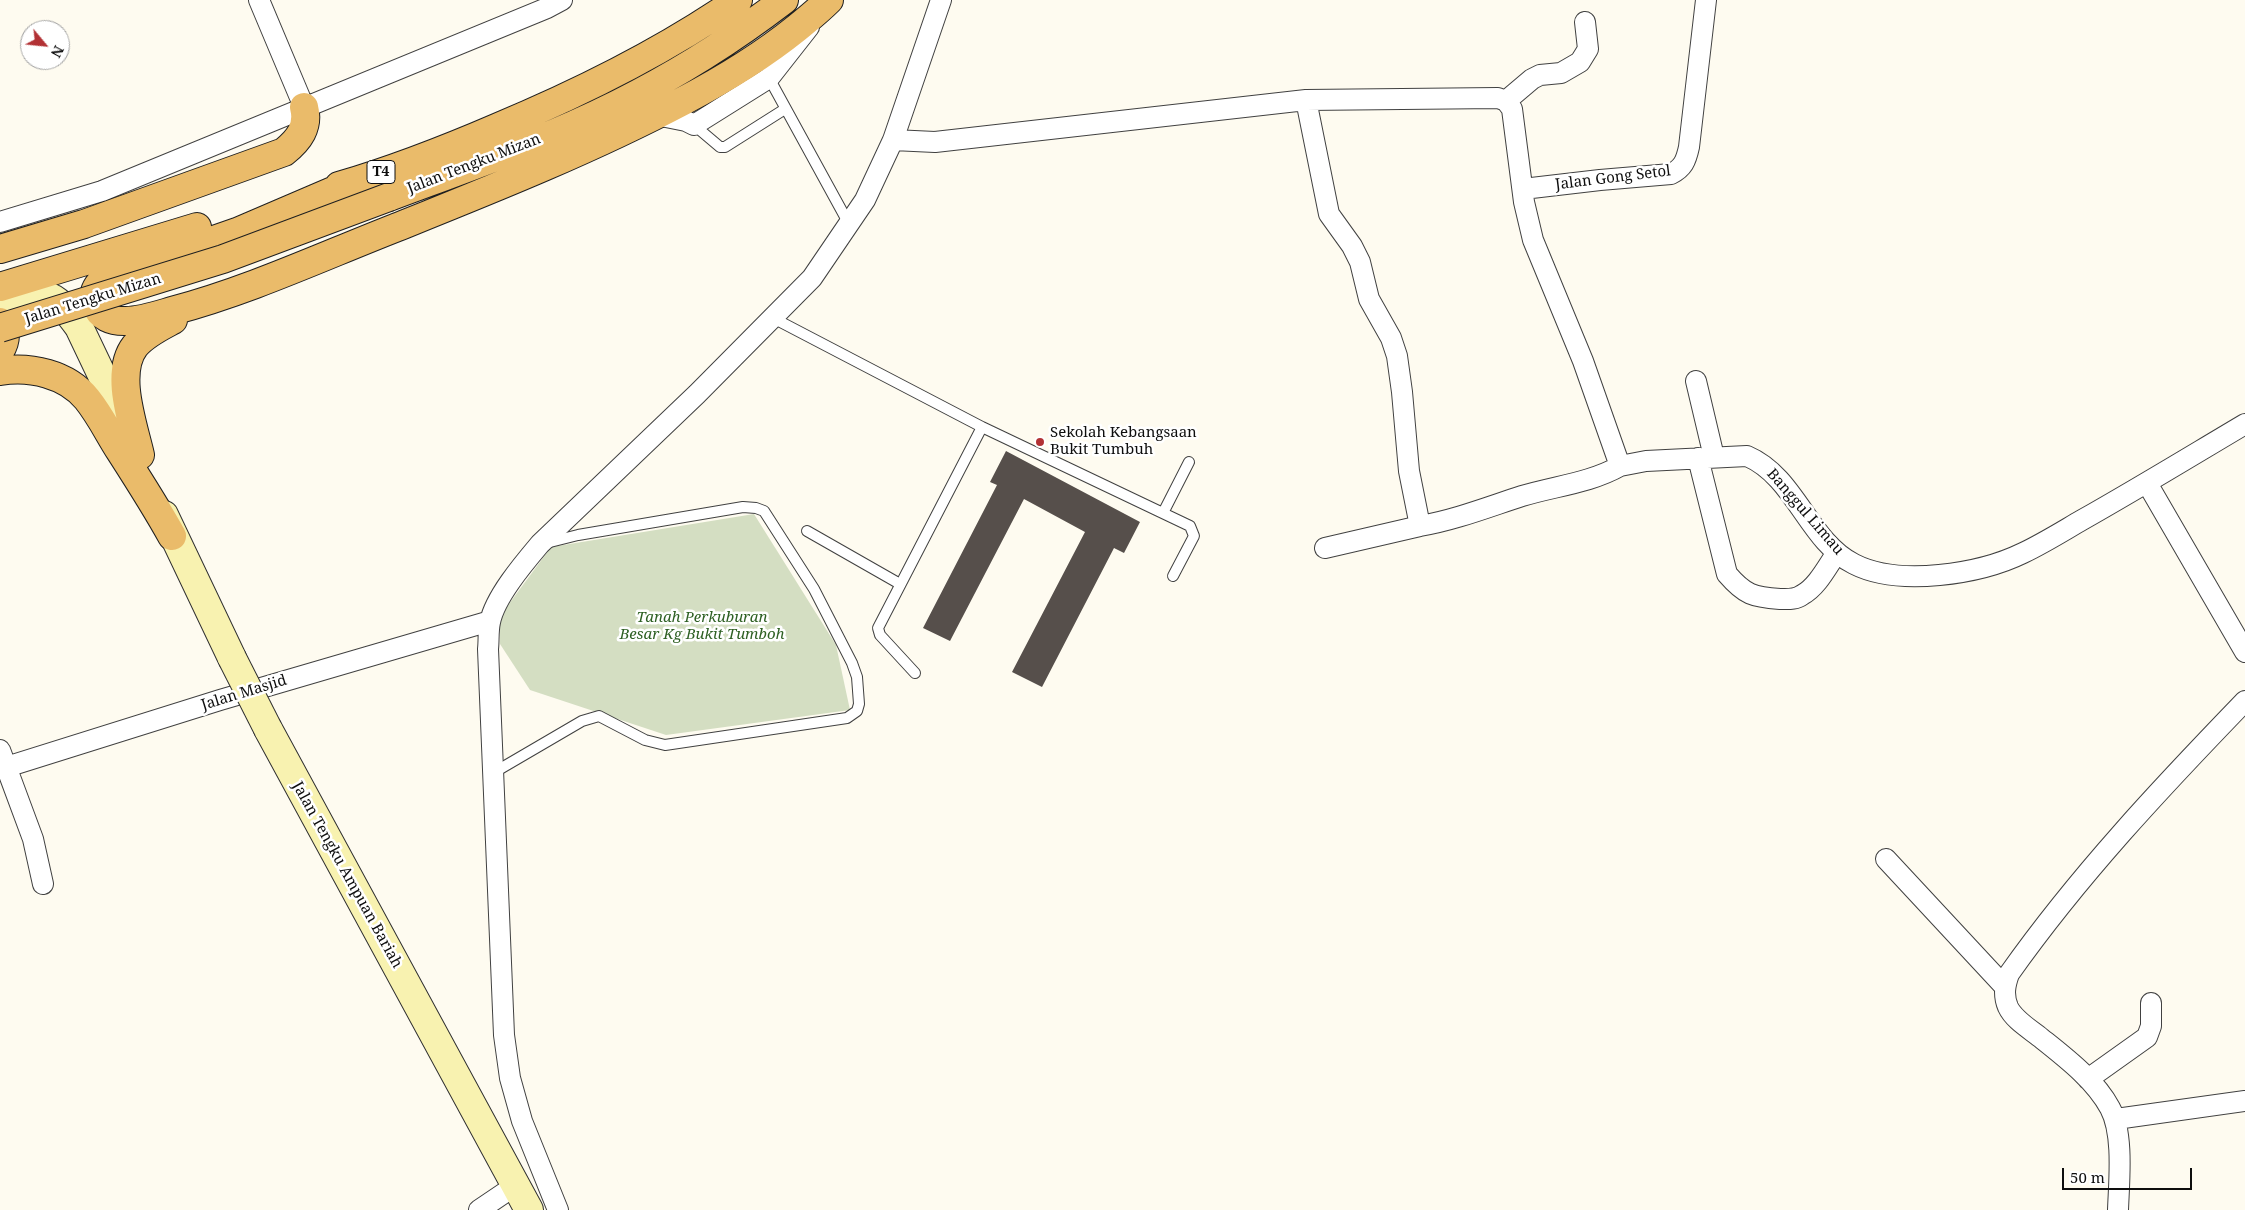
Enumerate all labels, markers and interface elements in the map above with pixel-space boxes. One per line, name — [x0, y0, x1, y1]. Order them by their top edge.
north arrow — [20, 20, 70, 70]
text: N — [47, 42, 69, 61]
street label: Jalan Tengku Mizan — [405, 130, 543, 198]
road number: T4 — [367, 160, 395, 183]
street label: Jalan Gong Setol — [1554, 162, 1672, 194]
street label: Jalan Tengku Mizan — [23, 270, 163, 328]
place label: Sekolah Kebangsaan Bukit Tumbuh — [1050, 424, 1197, 459]
marker: Sekolah Kebangsaan Bukit Tumbuh — [1034, 436, 1046, 448]
street label: Banggul Limau — [1763, 465, 1847, 559]
park label: Tanah Perkuburan Besar Kg Bukit Tumboh — [619, 609, 785, 644]
street label: Jalan Masjid — [199, 671, 289, 715]
street label: Jalan Tengku Ampuan Bariah — [288, 779, 406, 971]
scale bar — [2065, 1158, 2195, 1190]
text: 50 m — [2070, 1167, 2105, 1187]

